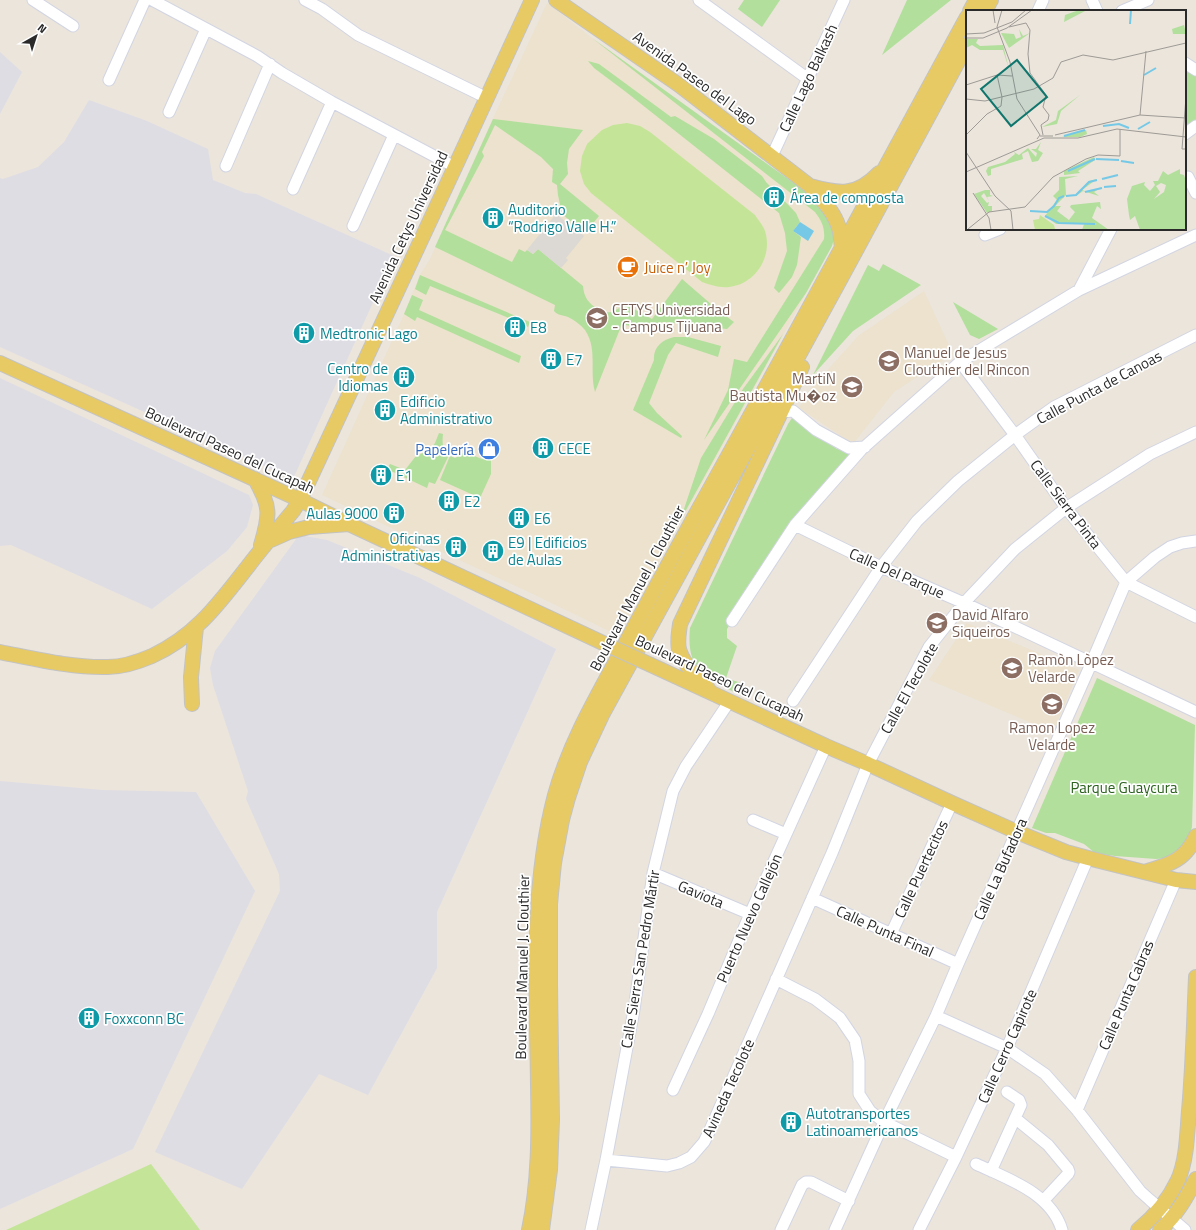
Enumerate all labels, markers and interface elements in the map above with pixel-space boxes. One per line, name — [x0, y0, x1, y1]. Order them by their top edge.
inset map — [966, 10, 1186, 230]
north arrow — [16, 16, 56, 56]
text: N — [34, 20, 50, 37]
street label: Calle Lago Balkash — [773, 20, 843, 136]
street label: Avenida Paseo del Lago — [628, 25, 762, 131]
street label: Avenida Cetys Universidad — [362, 147, 454, 307]
building icon: Área de composta — [761, 184, 787, 210]
place label: Área de composta — [790, 186, 904, 209]
place label: Auditorio “Rodrigo Valle H.” — [508, 198, 617, 238]
building icon: Auditorio “Rodrigo Valle H.” — [480, 205, 506, 231]
cafe icon: Juice n’ Joy — [615, 254, 641, 280]
place label: Juice n’ Joy — [644, 256, 711, 279]
place label: CETYS Universidad - Campus Tijuana — [612, 298, 730, 338]
school or university icon: CETYS Universidad - Campus Tijuana — [584, 305, 610, 331]
building icon: E8 — [502, 314, 528, 340]
place label: E8 — [530, 316, 547, 339]
building icon: Medtronic Lago — [291, 320, 317, 346]
place label: Medtronic Lago — [320, 322, 418, 345]
place label: Manuel de Jesus Clouthier del Rincon — [904, 341, 1029, 381]
street label: Calle Punta de Canoas — [1032, 344, 1166, 430]
building icon: E7 — [538, 346, 564, 372]
place label: E7 — [566, 348, 583, 371]
school or university icon: Manuel de Jesus Clouthier del Rincon — [876, 348, 902, 374]
place label: Centro de Idiomas — [327, 357, 388, 397]
building icon: Centro de Idiomas — [391, 364, 417, 390]
place label: MartiN Bautista Mu�oz — [729, 367, 836, 407]
school or university icon: MartiN Bautista Mu�oz — [839, 374, 865, 400]
place label: Edificio Administrativo — [400, 390, 493, 430]
building icon: Edificio Administrativo — [372, 397, 398, 423]
street label: Boulevard Paseo del Cucapah — [141, 401, 319, 499]
building icon: CECE — [530, 435, 556, 461]
shop icon: Papelería — [476, 436, 502, 462]
place label: CECE — [558, 437, 591, 460]
place label: Papelería — [415, 438, 474, 461]
street label: Calle Sierra Pinta — [1025, 454, 1108, 554]
building icon: E1 — [368, 462, 394, 488]
place label: E1 — [396, 464, 413, 487]
building icon: E2 — [436, 488, 462, 514]
place label: E2 — [464, 490, 481, 513]
building icon: Aulas 9000 — [381, 500, 407, 526]
street label: Boulevard Manuel J. Clouthier — [583, 501, 691, 675]
place label: Aulas 9000 — [306, 502, 378, 525]
building icon: E6 — [506, 505, 532, 531]
place label: E6 — [534, 507, 551, 530]
place label: Oficinas Administrativas — [341, 527, 440, 567]
place label: E9 | Edificios de Aulas — [508, 531, 587, 571]
building icon: Oficinas Administrativas — [443, 534, 469, 560]
building icon: E9 | Edificios de Aulas — [480, 538, 506, 564]
street label: Calle Del Parque — [846, 542, 948, 604]
place label: David Alfaro Siqueiros — [952, 603, 1029, 643]
school or university icon: David Alfaro Siqueiros — [924, 610, 950, 636]
street label: Boulevard Paseo del Cucapah — [631, 629, 809, 727]
street label: Calle El Tecolote — [874, 638, 944, 738]
place label: Ramòn Lòpez Velarde — [1028, 648, 1114, 688]
school or university icon: Ramòn Lòpez Velarde — [999, 655, 1025, 681]
school or university icon: Ramon Lopez Velarde — [1039, 691, 1065, 717]
place label: Ramon Lopez Velarde — [1009, 716, 1095, 756]
park label: Parque Guaycura — [1070, 776, 1178, 799]
street label: Calle La Bufadora — [967, 814, 1033, 924]
street label: Calle Puertecitos — [888, 816, 954, 922]
street label: Puerto Nuevo Callejón — [710, 850, 788, 986]
street label: Calle Sierra San Pedro Mártir — [615, 868, 665, 1050]
street label: Boulevard Manuel J. Clouthier — [509, 874, 535, 1060]
street label: Gaviota — [674, 874, 728, 914]
street label: Calle Punta Final — [833, 899, 937, 963]
street label: Calle Punta Cabras — [1092, 936, 1160, 1054]
street label: Calle Cerro Capirote — [971, 985, 1043, 1107]
building icon: Foxxconn BC — [76, 1005, 102, 1031]
place label: Foxxconn BC — [104, 1007, 184, 1030]
street label: Avineda Tecolote — [696, 1035, 760, 1141]
place label: Autotransportes Latinoamericanos — [806, 1102, 918, 1142]
building icon: Autotransportes Latinoamericanos — [778, 1109, 804, 1135]

